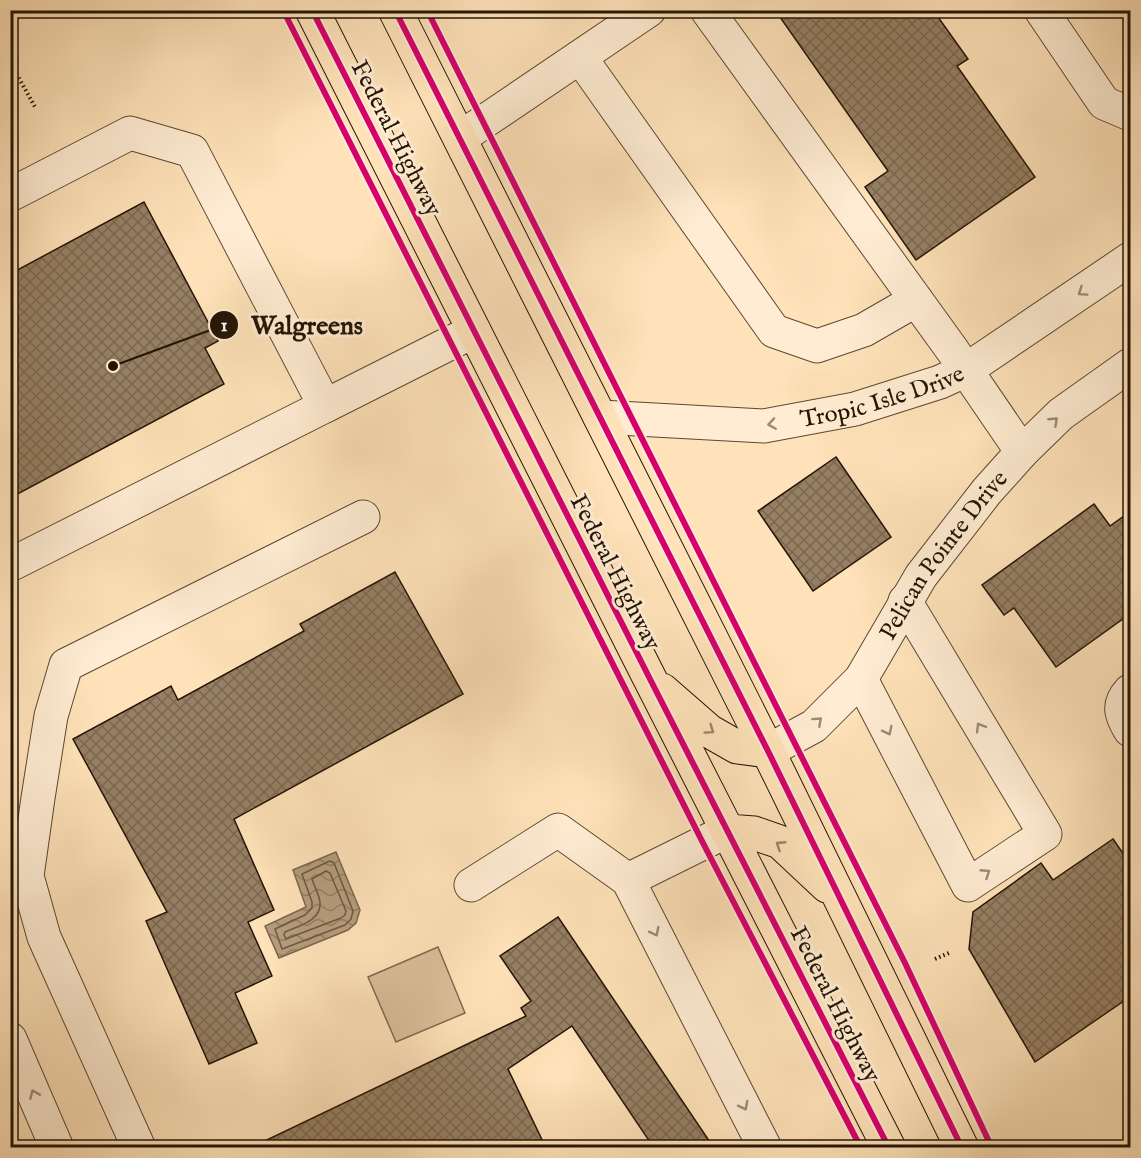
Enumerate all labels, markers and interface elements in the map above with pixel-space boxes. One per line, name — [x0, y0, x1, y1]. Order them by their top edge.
street label: Federal Highway — [343, 55, 448, 222]
one-way arrow — [1078, 285, 1089, 296]
callout: Walgreens — [209, 303, 375, 347]
text: Walgreens — [250, 310, 363, 343]
text: 1 — [221, 315, 228, 338]
street label: Tropic Isle Drive — [798, 359, 970, 436]
one-way arrow — [767, 417, 777, 430]
one-way arrow — [1046, 417, 1057, 428]
street label: Pelican Pointe Drive — [873, 464, 1015, 646]
street label: Federal Highway — [562, 489, 667, 656]
one-way arrow — [811, 717, 822, 728]
one-way arrow — [704, 723, 715, 734]
one-way arrow — [976, 723, 988, 733]
one-way arrow — [881, 725, 893, 736]
one-way arrow — [776, 841, 787, 852]
one-way arrow — [980, 869, 991, 880]
street label: Federal Highway — [782, 921, 887, 1088]
one-way arrow — [648, 926, 659, 937]
one-way arrow — [29, 1089, 41, 1100]
one-way arrow — [737, 1100, 748, 1110]

